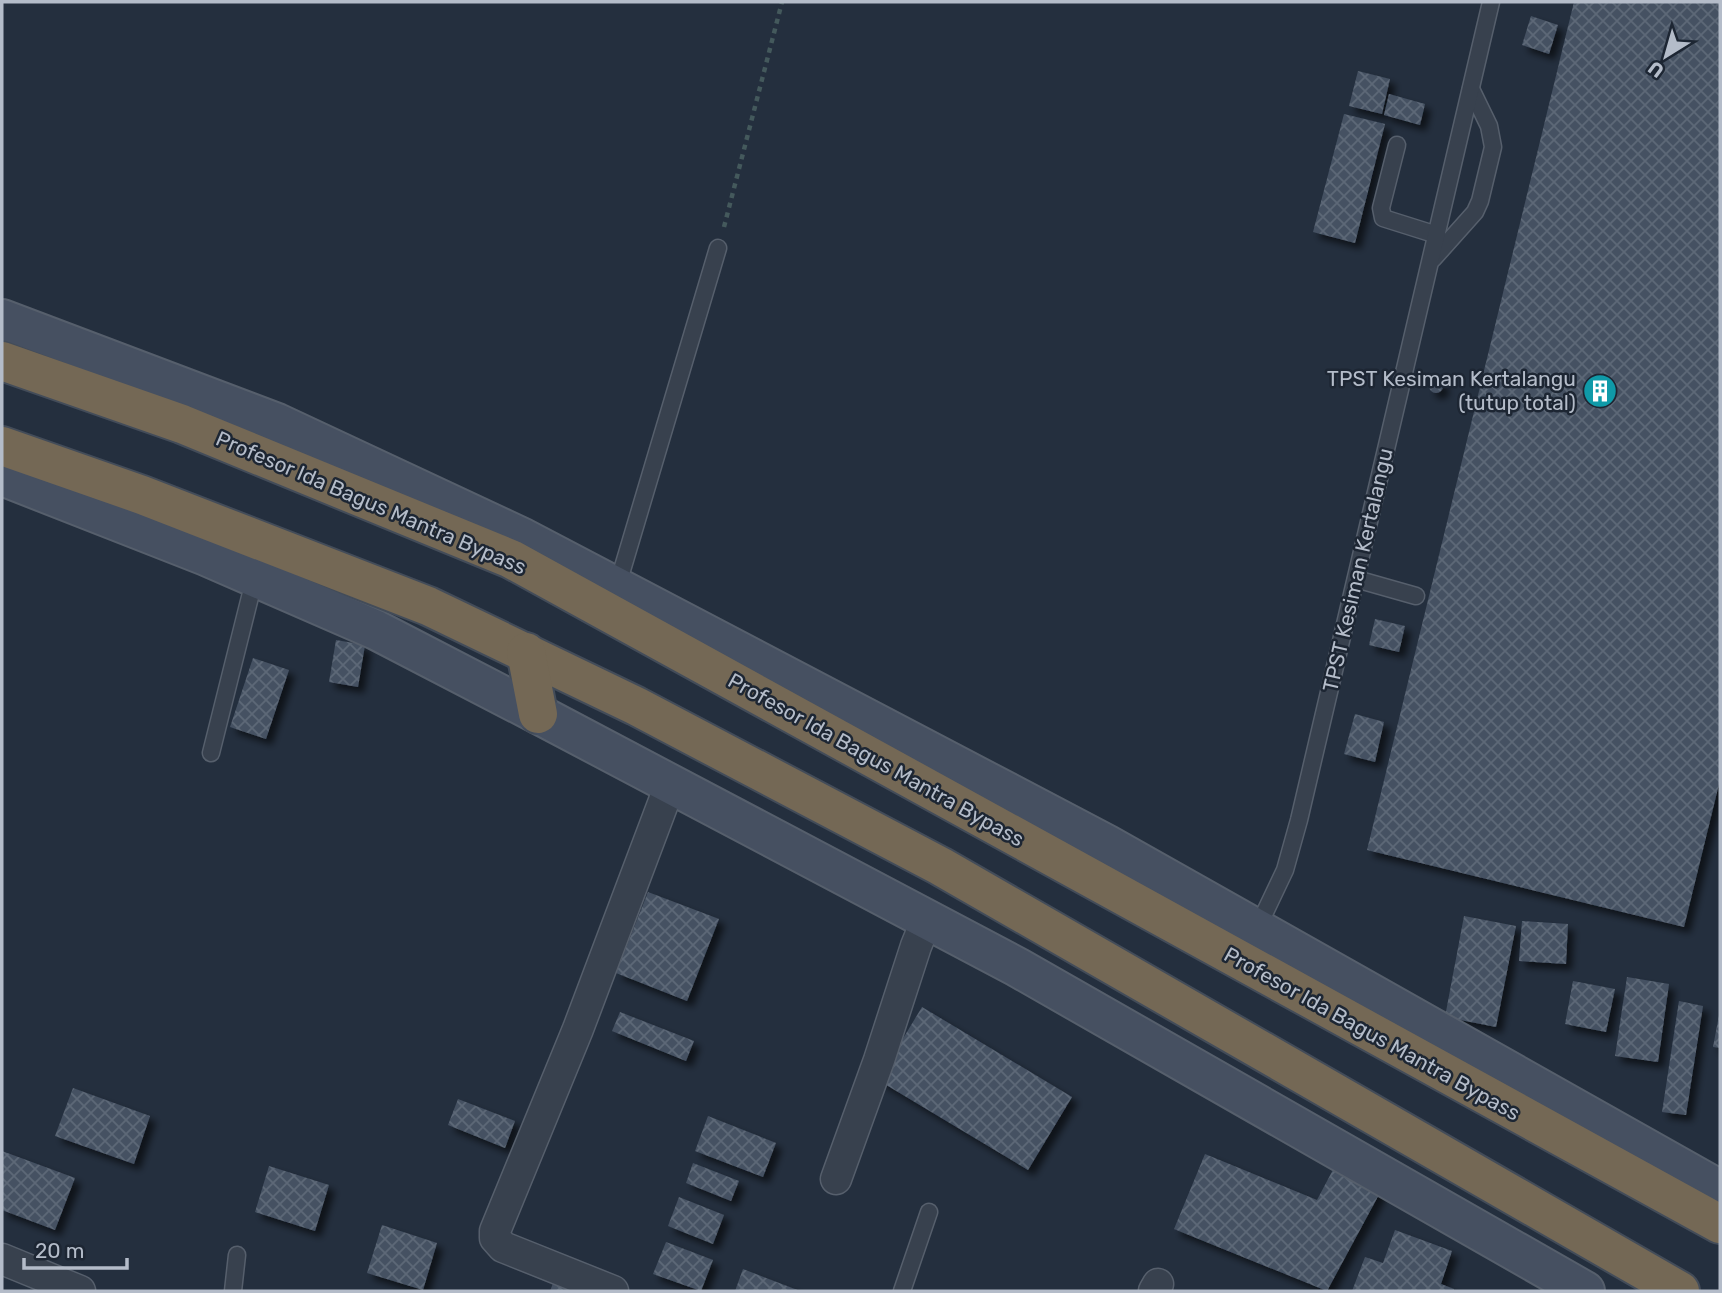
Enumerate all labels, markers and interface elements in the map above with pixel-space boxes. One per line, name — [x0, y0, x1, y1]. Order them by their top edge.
north arrow — [1631, 21, 1701, 91]
text: U — [1644, 56, 1668, 83]
place label: TPST Kesiman Kertalangu (tutup total) — [1327, 366, 1576, 415]
building icon: TPST Kesiman Kertalangu (tutup total) — [1581, 372, 1619, 410]
street label: Profesor Ida Bagus Mantra Bypass — [212, 426, 530, 579]
street label: TPST Kesiman Kertalangu — [1317, 446, 1398, 694]
street label: Profesor Ida Bagus Mantra Bypass — [724, 668, 1029, 852]
street label: Profesor Ida Bagus Mantra Bypass — [1220, 942, 1525, 1126]
scale bar — [24, 1226, 128, 1270]
text: 20 m — [35, 1238, 84, 1263]

